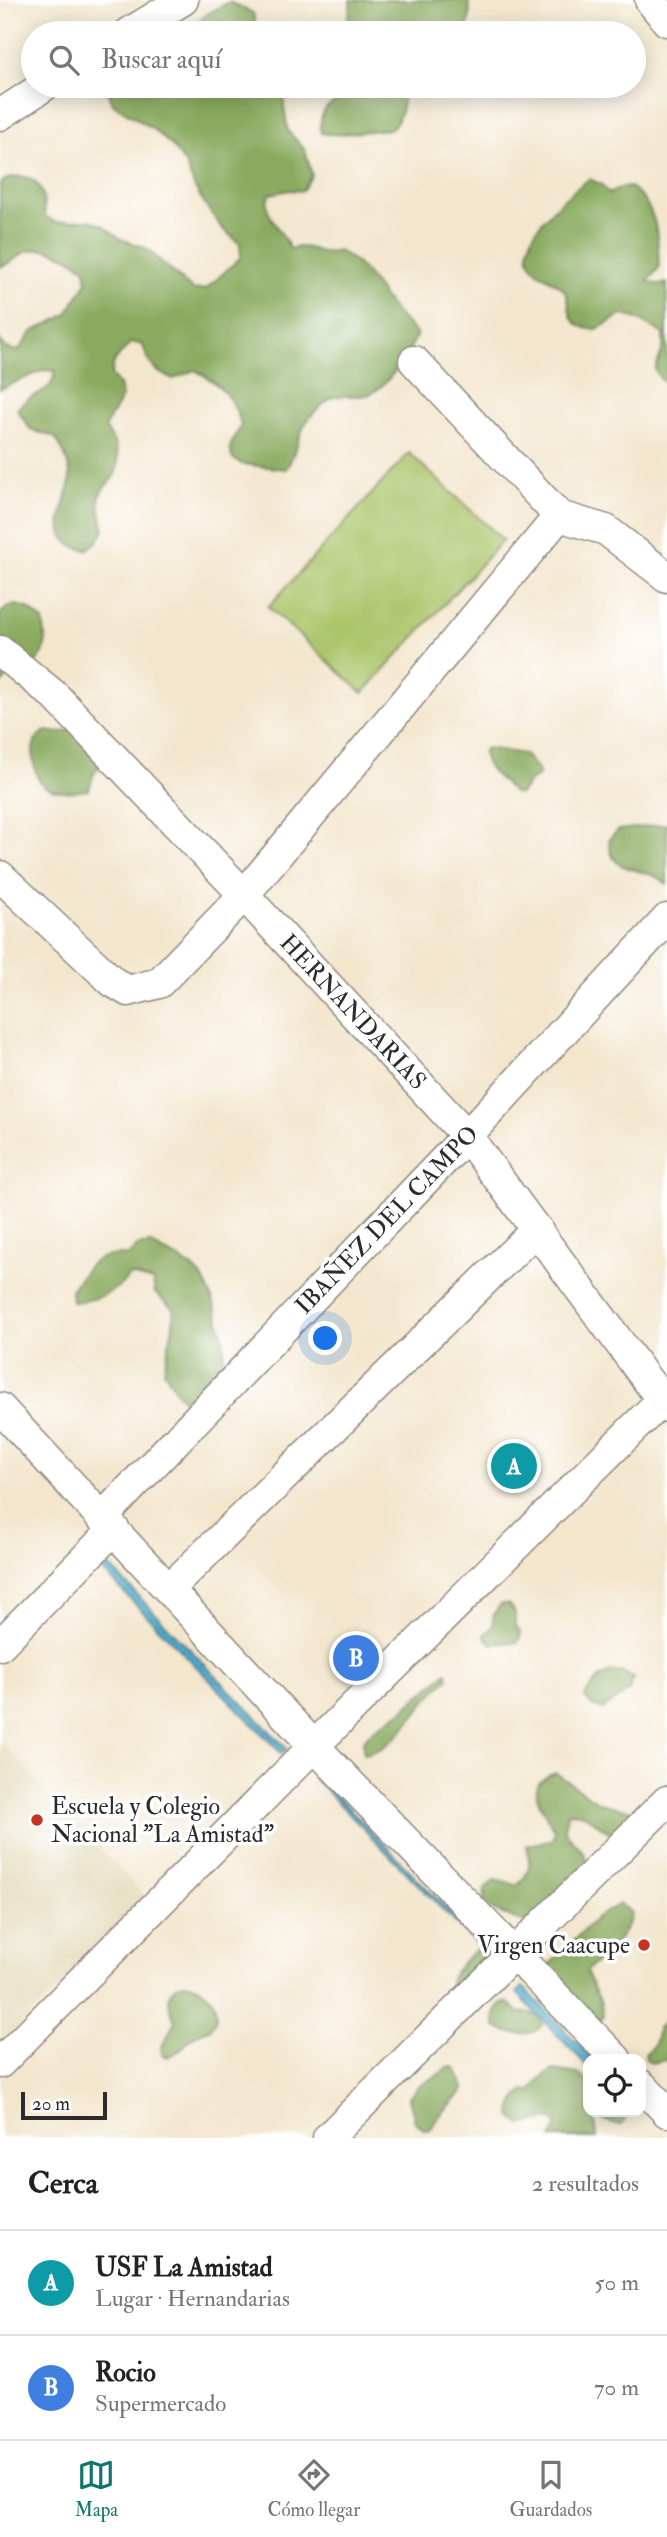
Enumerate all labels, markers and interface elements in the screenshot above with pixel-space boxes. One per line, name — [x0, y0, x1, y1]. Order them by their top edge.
search box — [21, 21, 646, 98]
icon: search — [45, 41, 83, 79]
text: Buscar aquí — [101, 44, 221, 76]
street label: HERNANDARIAS — [273, 928, 433, 1096]
street label: IBAÑEZ DEL CAMPO — [288, 1118, 485, 1321]
your location — [308, 1321, 342, 1355]
pin: A — [491, 1440, 537, 1492]
pin: B — [333, 1632, 379, 1684]
place label: Escuela y Colegio Nacional "La Amistad" — [51, 1791, 275, 1850]
marker: Escuela y Colegio Nacional "La Amistad" — [29, 1812, 45, 1828]
place label: Virgen Caacupe — [477, 1930, 630, 1961]
marker: Virgen Caacupe — [636, 1937, 652, 1953]
map controls — [583, 2054, 646, 2117]
button: locate — [583, 2054, 646, 2117]
scale bar — [21, 2089, 107, 2121]
text: 20 m — [32, 2092, 70, 2116]
text: Cerca — [28, 2165, 98, 2202]
text: 2 resultados — [532, 2169, 639, 2198]
text: USF La Amistad — [95, 2252, 272, 2284]
text: A — [44, 2268, 58, 2297]
text: 50 m — [595, 2268, 639, 2297]
text: Lugar · Hernandarias — [95, 2284, 290, 2313]
text: Rocio — [95, 2357, 156, 2389]
text: B — [43, 2373, 59, 2402]
text: 70 m — [594, 2373, 639, 2402]
text: Supermercado — [95, 2389, 226, 2418]
tab: Mapa — [75, 2456, 118, 2522]
tab: Cómo llegar — [267, 2456, 360, 2522]
tab: Guardados — [510, 2456, 592, 2522]

